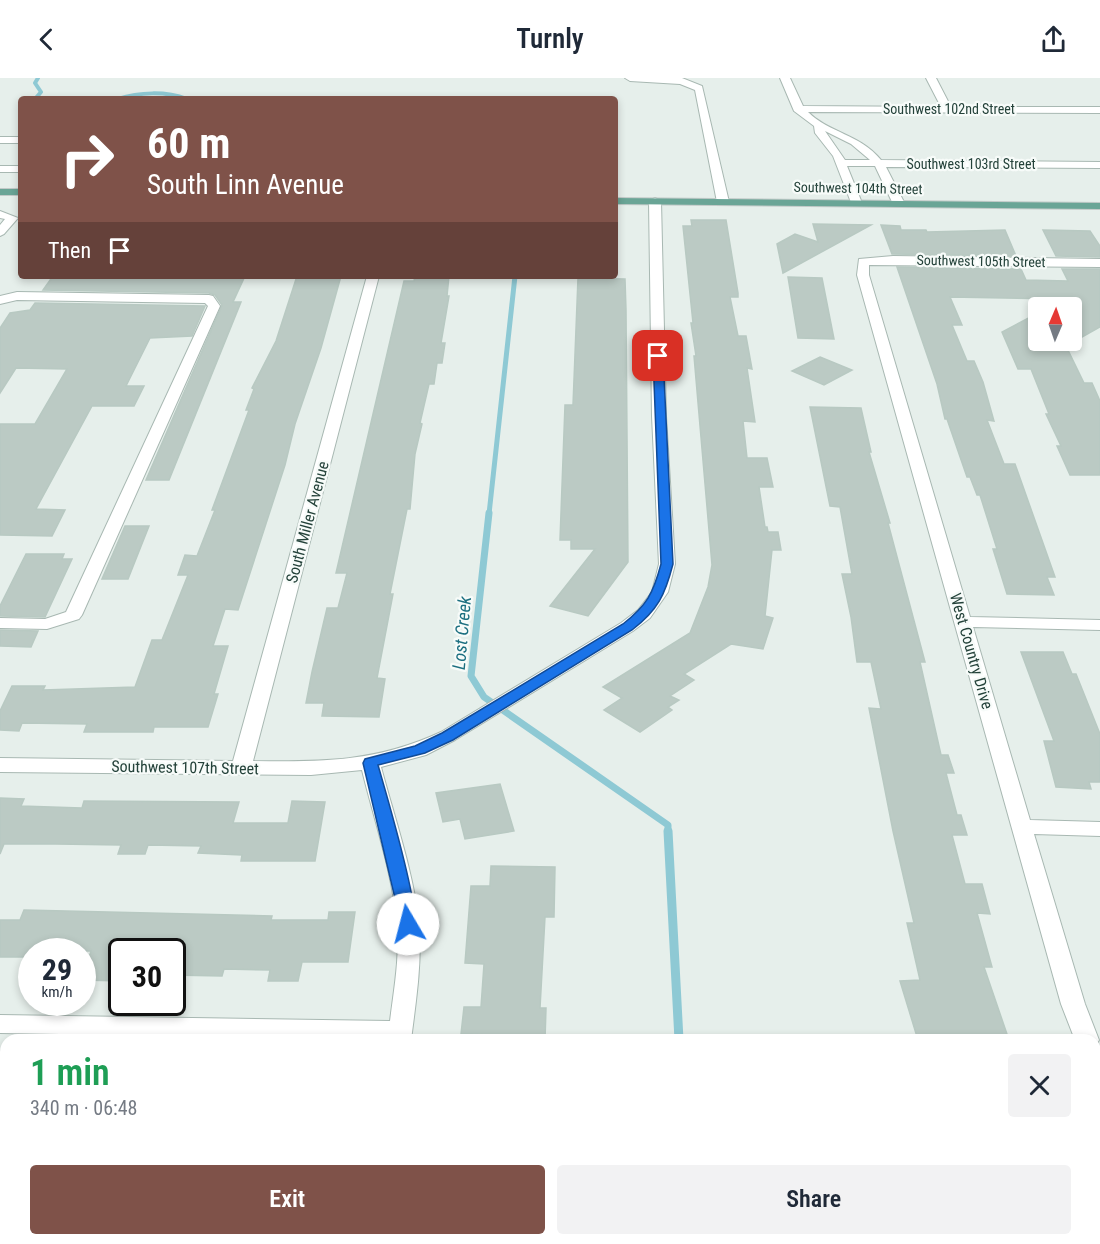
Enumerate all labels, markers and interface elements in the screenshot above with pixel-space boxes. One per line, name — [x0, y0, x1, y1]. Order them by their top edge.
icon: back — [30, 23, 63, 56]
text: Turnly — [516, 23, 584, 55]
icon: share — [1037, 23, 1070, 56]
street label: Southwest 102nd Street — [883, 101, 1015, 117]
text: 60 m — [147, 119, 230, 168]
icon: right — [48, 120, 126, 198]
street label: Southwest 103rd Street — [906, 156, 1036, 172]
text: South Linn Avenue — [147, 169, 344, 201]
street label: Southwest 104th Street — [793, 179, 923, 197]
icon: arrive — [103, 234, 136, 267]
text: Then — [48, 238, 91, 263]
street label: Southwest 105th Street — [916, 252, 1046, 270]
north arrow — [1028, 297, 1082, 351]
map controls — [1028, 297, 1082, 351]
pin — [632, 330, 683, 381]
icon: arrive — [641, 339, 674, 372]
street label: South Miller Avenue — [282, 459, 333, 585]
street label: West Country Drive — [946, 591, 997, 711]
water label: Lost Creek — [448, 594, 475, 671]
street label: Southwest 107th Street — [111, 757, 259, 778]
position arrow — [376, 892, 440, 956]
speed limit sign: 30 — [108, 938, 186, 1016]
text: 29 — [42, 952, 72, 987]
text: km/h — [42, 983, 72, 1001]
text: 1 min — [30, 1052, 110, 1094]
button: close — [1008, 1054, 1071, 1117]
text: 340 m · 06:48 — [30, 1096, 137, 1120]
button: Exit — [30, 1165, 545, 1234]
button: Share — [557, 1165, 1071, 1234]

